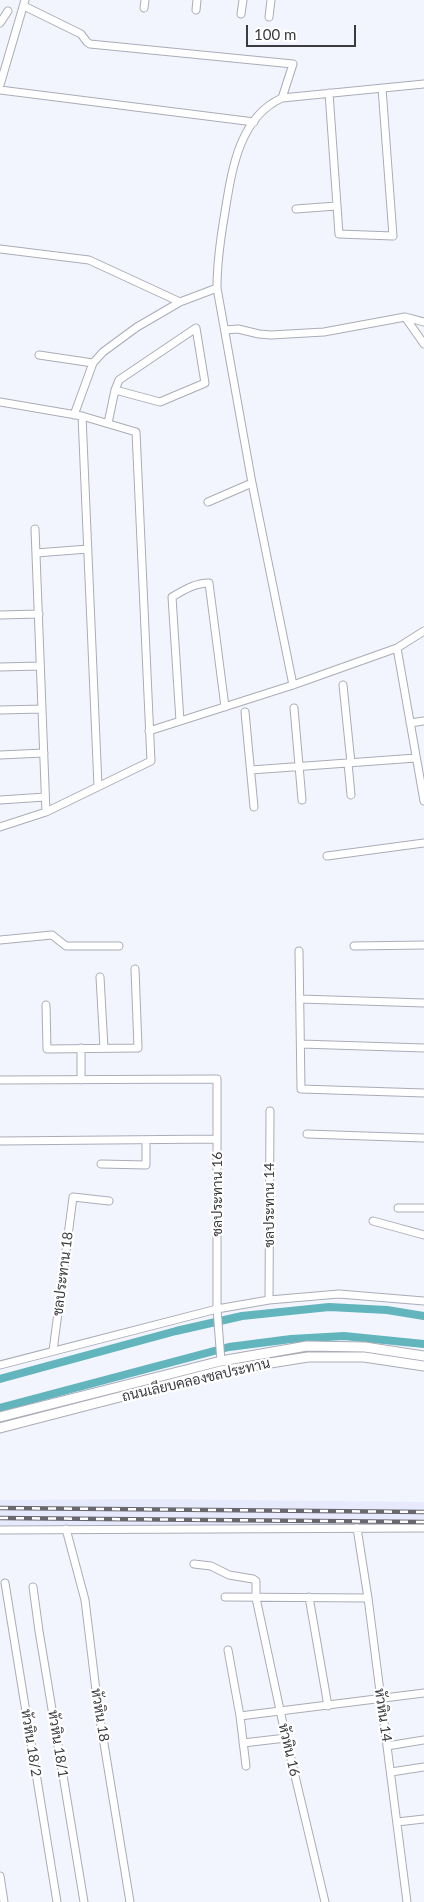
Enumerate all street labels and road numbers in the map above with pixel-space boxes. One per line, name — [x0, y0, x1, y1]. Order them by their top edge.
street label: ชลประทาน 16 — [209, 1152, 225, 1236]
street label: ชลประทาน 14 — [261, 1163, 277, 1247]
street label: ชลประทาน 18 — [49, 1231, 77, 1317]
street label: ถนนเลียบคลองชลประทาน — [120, 1355, 272, 1405]
street label: หัวหิน 18 — [88, 1687, 112, 1743]
street label: หัวหิน 14 — [371, 1687, 395, 1743]
street label: หัวหิน 18/2 — [17, 1708, 45, 1778]
street label: หัวหิน 18/1 — [44, 1709, 72, 1779]
street label: หัวหิน 16 — [275, 1722, 303, 1778]

